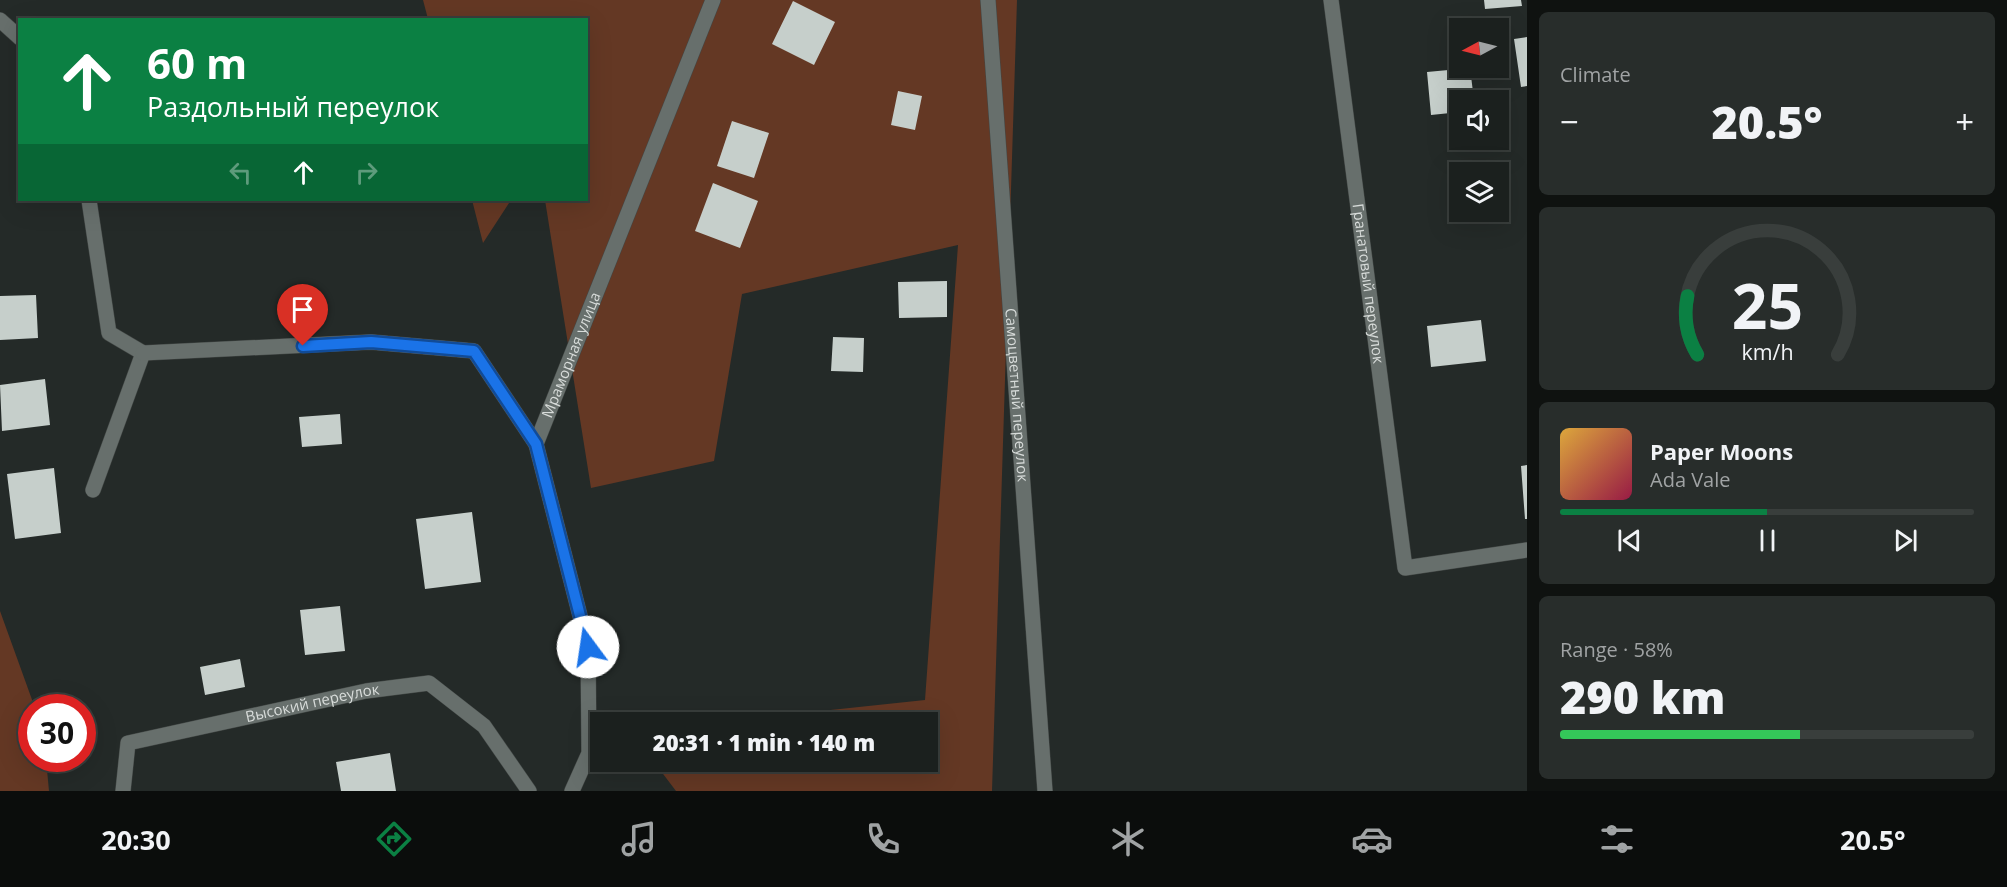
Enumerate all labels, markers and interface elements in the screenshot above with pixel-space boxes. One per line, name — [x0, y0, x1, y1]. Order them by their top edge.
north arrow — [1449, 18, 1509, 78]
map controls — [1449, 18, 1509, 222]
text: 60 m — [147, 34, 247, 91]
icon: ahead — [48, 42, 126, 120]
text: Climate — [1560, 61, 1631, 88]
text: Раздольный переулок — [147, 88, 439, 125]
button: sound — [1449, 90, 1509, 150]
text: 20.5° — [1711, 91, 1823, 152]
text: − — [1560, 99, 1579, 144]
text: + — [1955, 99, 1974, 144]
icon: left — [224, 156, 257, 189]
icon: ahead — [287, 156, 320, 189]
icon: right — [350, 156, 383, 189]
button: layers — [1449, 162, 1509, 222]
street label: Гранатовый переулок — [1349, 202, 1389, 365]
text: 25 — [1731, 262, 1803, 347]
pin — [277, 284, 328, 346]
street label: Мраморная улица — [537, 289, 605, 420]
icon: arrive — [286, 293, 319, 326]
street label: Самоцветный переулок — [1001, 307, 1034, 483]
text: km/h — [1741, 338, 1793, 367]
text: Paper Moons — [1650, 436, 1793, 466]
text: Ada Vale — [1650, 466, 1731, 493]
icon: previous — [1613, 524, 1646, 557]
icon: pause — [1751, 524, 1784, 557]
icon: next — [1889, 524, 1922, 557]
position arrow — [556, 615, 620, 679]
text: Range · 58% — [1560, 636, 1673, 663]
text: 290 km — [1560, 666, 1725, 727]
street label: Высокий переулок — [243, 678, 381, 726]
speed limit sign: 30 — [18, 694, 96, 772]
text: 20:31 · 1 min · 140 m — [653, 727, 875, 757]
icon: directions — [373, 818, 415, 860]
icon: music — [618, 818, 660, 860]
icon: phone — [862, 818, 904, 860]
icon: climate — [1107, 818, 1149, 860]
icon: car — [1351, 818, 1393, 860]
icon: filters — [1596, 818, 1638, 860]
text: 20:30 — [101, 821, 171, 858]
text: 20.5° — [1840, 821, 1906, 858]

